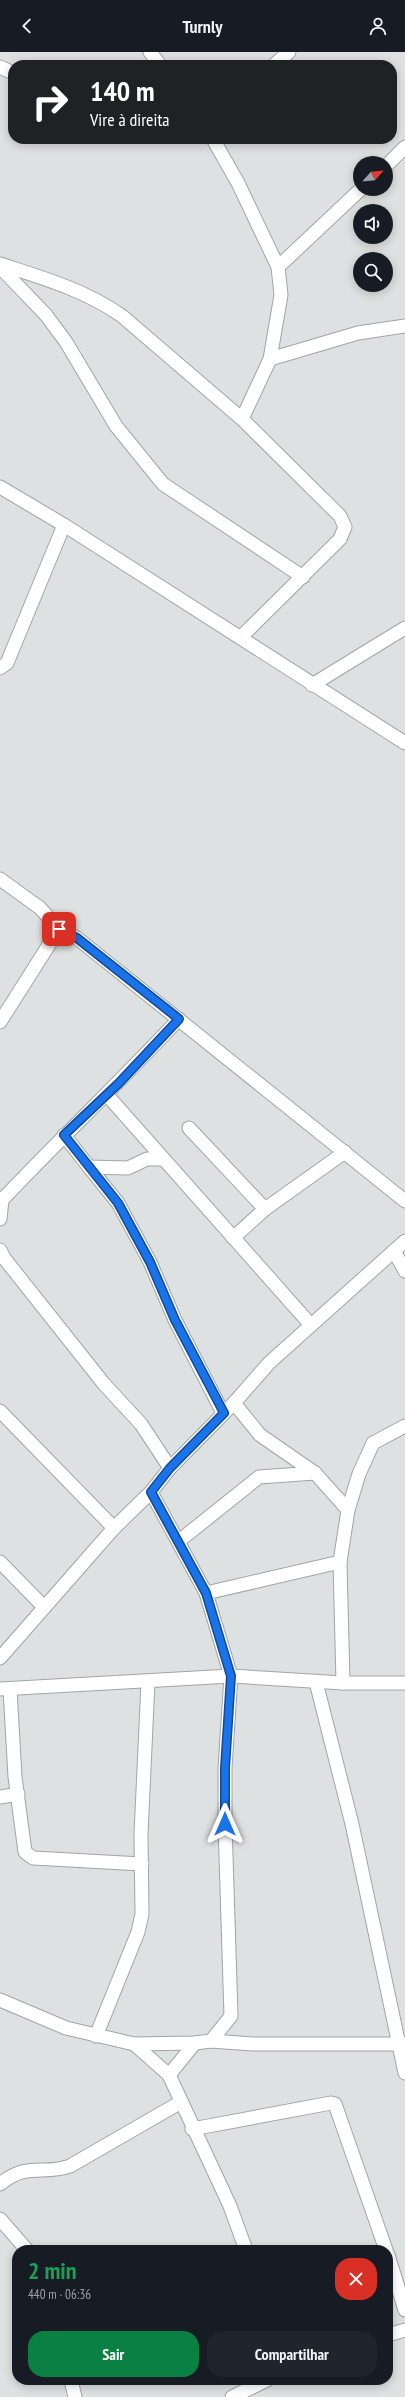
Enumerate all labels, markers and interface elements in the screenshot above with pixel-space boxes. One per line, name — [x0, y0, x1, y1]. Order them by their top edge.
icon: back — [16, 15, 38, 37]
text: Turnly — [183, 15, 222, 38]
icon: person — [367, 15, 389, 37]
text: 140 m — [90, 72, 154, 109]
icon: right — [24, 76, 76, 128]
text: Vire à direita — [90, 108, 170, 131]
north arrow — [353, 156, 393, 196]
map controls — [353, 156, 393, 292]
button: sound — [353, 204, 393, 244]
button: search — [353, 252, 393, 292]
pin — [42, 912, 76, 946]
icon: arrive — [48, 918, 70, 940]
position arrow — [204, 1803, 246, 1845]
text: 2 min — [28, 2255, 76, 2286]
button: close — [335, 2258, 377, 2300]
text: 440 m · 06:36 — [28, 2286, 91, 2303]
button: Sair — [28, 2331, 199, 2377]
button: Compartilhar — [207, 2331, 377, 2377]

